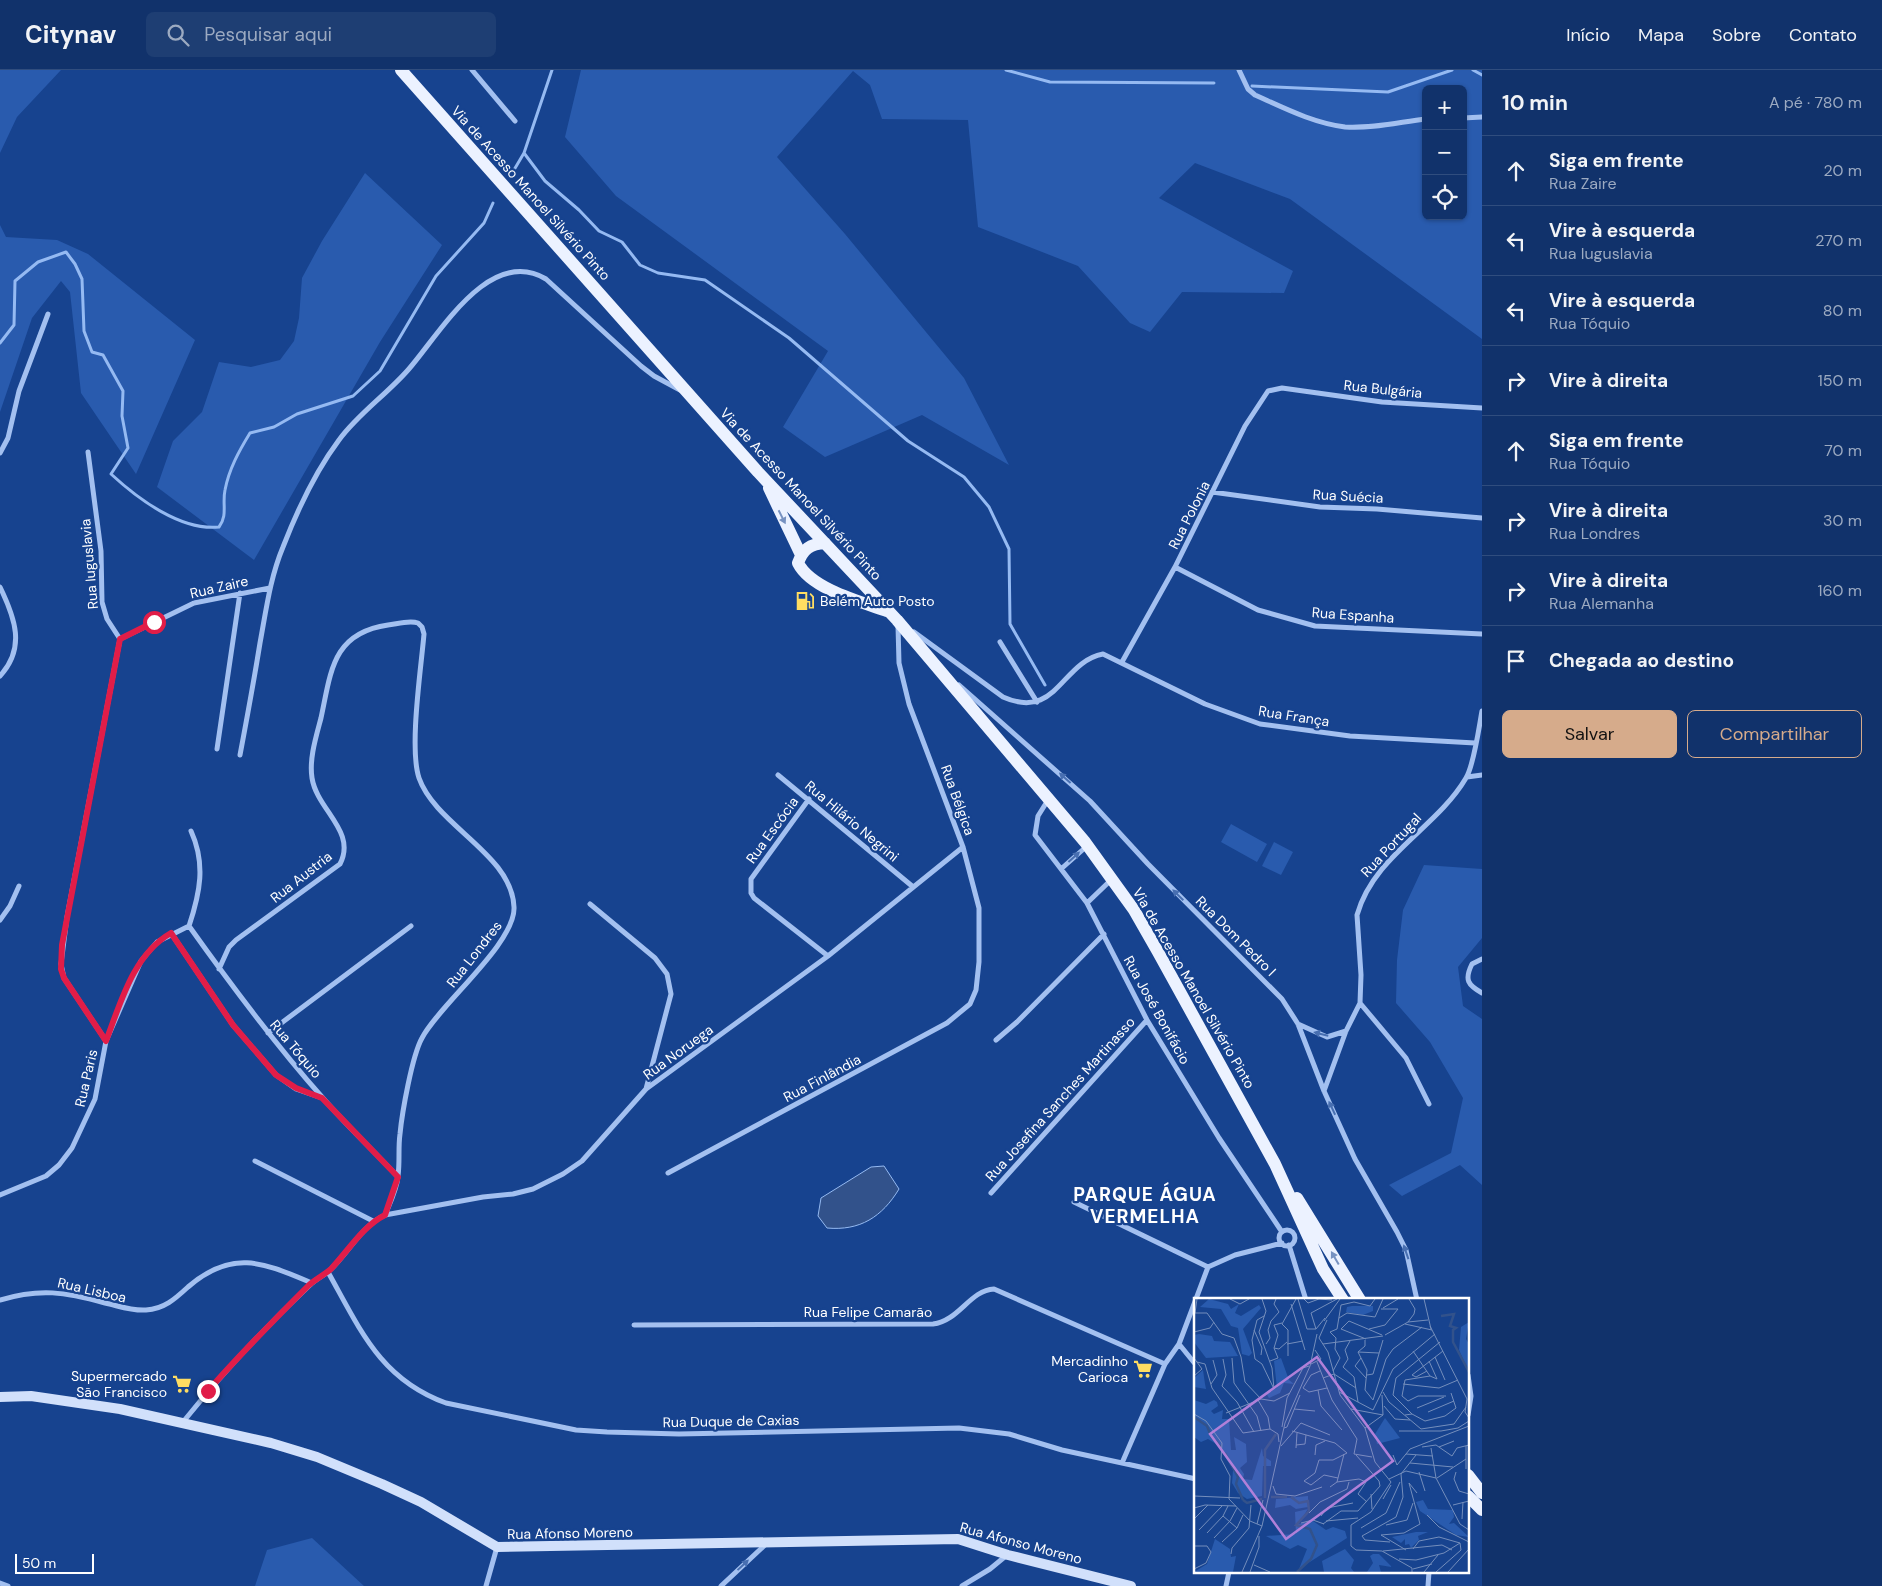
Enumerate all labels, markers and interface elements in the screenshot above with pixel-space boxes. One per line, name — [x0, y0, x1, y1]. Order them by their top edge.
search box — [146, 12, 496, 57]
text: Citynav — [25, 19, 116, 50]
icon: search — [164, 21, 192, 49]
text: Pesquisar aqui — [204, 22, 332, 47]
text: Início — [1566, 23, 1610, 47]
text: Mapa — [1638, 23, 1684, 47]
text: Sobre — [1712, 23, 1761, 47]
text: Contato — [1789, 23, 1857, 47]
map controls — [1422, 85, 1467, 220]
button: + — [1422, 85, 1467, 130]
text: 10 min — [1502, 89, 1568, 117]
text: A pé · 780 m — [1769, 92, 1862, 113]
street label: Via de Acesso Manoel Silvério Pinto — [448, 102, 614, 284]
button: − — [1422, 130, 1467, 175]
text: Siga em frente — [1549, 148, 1684, 173]
icon: ahead — [1502, 157, 1530, 185]
text: 20 m — [1823, 160, 1862, 181]
text: Rua Zaire — [1549, 173, 1617, 194]
button: locate — [1422, 175, 1467, 220]
text: Vire à esquerda — [1549, 218, 1695, 243]
icon: left — [1502, 227, 1530, 255]
text: 270 m — [1815, 230, 1862, 251]
text: Rua Iuguslavia — [1549, 243, 1653, 264]
text: Vire à esquerda — [1549, 288, 1695, 313]
icon: left — [1502, 297, 1530, 325]
text: 80 m — [1823, 300, 1862, 321]
text: Rua Tóquio — [1549, 313, 1630, 334]
icon: right — [1502, 367, 1530, 395]
text: Vire à direita — [1549, 368, 1668, 393]
text: 150 m — [1818, 370, 1862, 391]
street label: Rua Bulgária — [1343, 376, 1423, 402]
street label: Via de Acesso Manoel Silvério Pinto — [716, 404, 886, 584]
text: Siga em frente — [1549, 428, 1684, 453]
icon: ahead — [1502, 437, 1530, 465]
text: 70 m — [1824, 440, 1862, 461]
text: Rua Tóquio — [1549, 453, 1630, 474]
street label: Rua Polonia — [1164, 478, 1214, 552]
street label: Rua Suécia — [1312, 485, 1384, 507]
text: Vire à direita — [1549, 498, 1668, 523]
icon: right — [1502, 507, 1530, 535]
one-way arrow — [778, 510, 786, 525]
text: 30 m — [1823, 510, 1862, 531]
street label: Rua Iuguslavia — [76, 518, 102, 610]
text: Rua Londres — [1549, 523, 1640, 544]
text: Vire à direita — [1549, 568, 1668, 593]
street label: Rua Zaire — [188, 572, 250, 602]
icon: right — [1502, 577, 1530, 605]
text: 160 m — [1818, 580, 1862, 601]
fuel station icon: Belém Auto Posto — [794, 590, 816, 612]
place label: Belém Auto Posto — [820, 592, 934, 610]
text: Rua Alemanha — [1549, 593, 1654, 614]
street label: Rua Espanha — [1311, 603, 1395, 627]
route start — [143, 611, 166, 634]
icon: arrive — [1502, 647, 1530, 675]
text: Chegada ao destino — [1549, 648, 1734, 673]
street label: Rua França — [1257, 702, 1331, 730]
button: Salvar — [1502, 710, 1677, 758]
button: Compartilhar — [1687, 710, 1862, 758]
street label: Rua Bélgica — [937, 762, 979, 838]
one-way arrow — [1060, 772, 1072, 784]
street label: Rua Hilário Negrini — [801, 776, 903, 866]
street label: Rua Escócia — [742, 793, 802, 867]
street label: Rua Portugal — [1357, 809, 1425, 881]
street label: Rua Austria — [267, 847, 335, 907]
one-way arrow — [1068, 851, 1080, 863]
street label: Via de Acesso Manoel Silvério Pinto — [1129, 884, 1259, 1092]
one-way arrow — [1173, 889, 1185, 901]
street label: Rua Dom Pedro I — [1192, 892, 1280, 980]
street label: Rua Londres — [442, 917, 506, 991]
street label: Rua José Bonifácio — [1120, 952, 1194, 1068]
street label: Rua Josefina Sanches Martinasso — [981, 1013, 1139, 1185]
street label: Rua Tóquio — [266, 1016, 326, 1082]
street label: Rua Noruega — [639, 1021, 717, 1083]
one-way arrow — [1314, 1030, 1329, 1038]
street label: Rua Paris — [71, 1047, 101, 1109]
street label: Rua Finlândia — [780, 1050, 864, 1106]
one-way arrow — [1327, 1101, 1335, 1115]
district label: PARQUE ÁGUA VERMELHA — [1073, 1182, 1217, 1229]
one-way arrow — [1402, 1245, 1409, 1260]
one-way arrow — [1331, 1251, 1340, 1264]
street label: Rua Lisboa — [56, 1273, 128, 1307]
inset map — [1194, 1298, 1470, 1574]
street label: Rua Felipe Camarão — [804, 1303, 932, 1321]
place label: Mercadinho Carioca — [1051, 1352, 1128, 1386]
supermarket icon: Mercadinho Carioca — [1132, 1358, 1154, 1380]
place label: Supermercado São Francisco — [71, 1367, 167, 1401]
supermarket icon: Supermercado São Francisco — [171, 1373, 193, 1395]
route end — [197, 1380, 220, 1403]
street label: Rua Duque de Caxias — [662, 1411, 800, 1431]
street label: Rua Afonso Moreno — [958, 1518, 1084, 1568]
street label: Rua Afonso Moreno — [507, 1523, 633, 1543]
scale bar — [15, 1551, 94, 1574]
text: 50 m — [22, 1554, 56, 1572]
one-way arrow — [737, 1559, 749, 1571]

